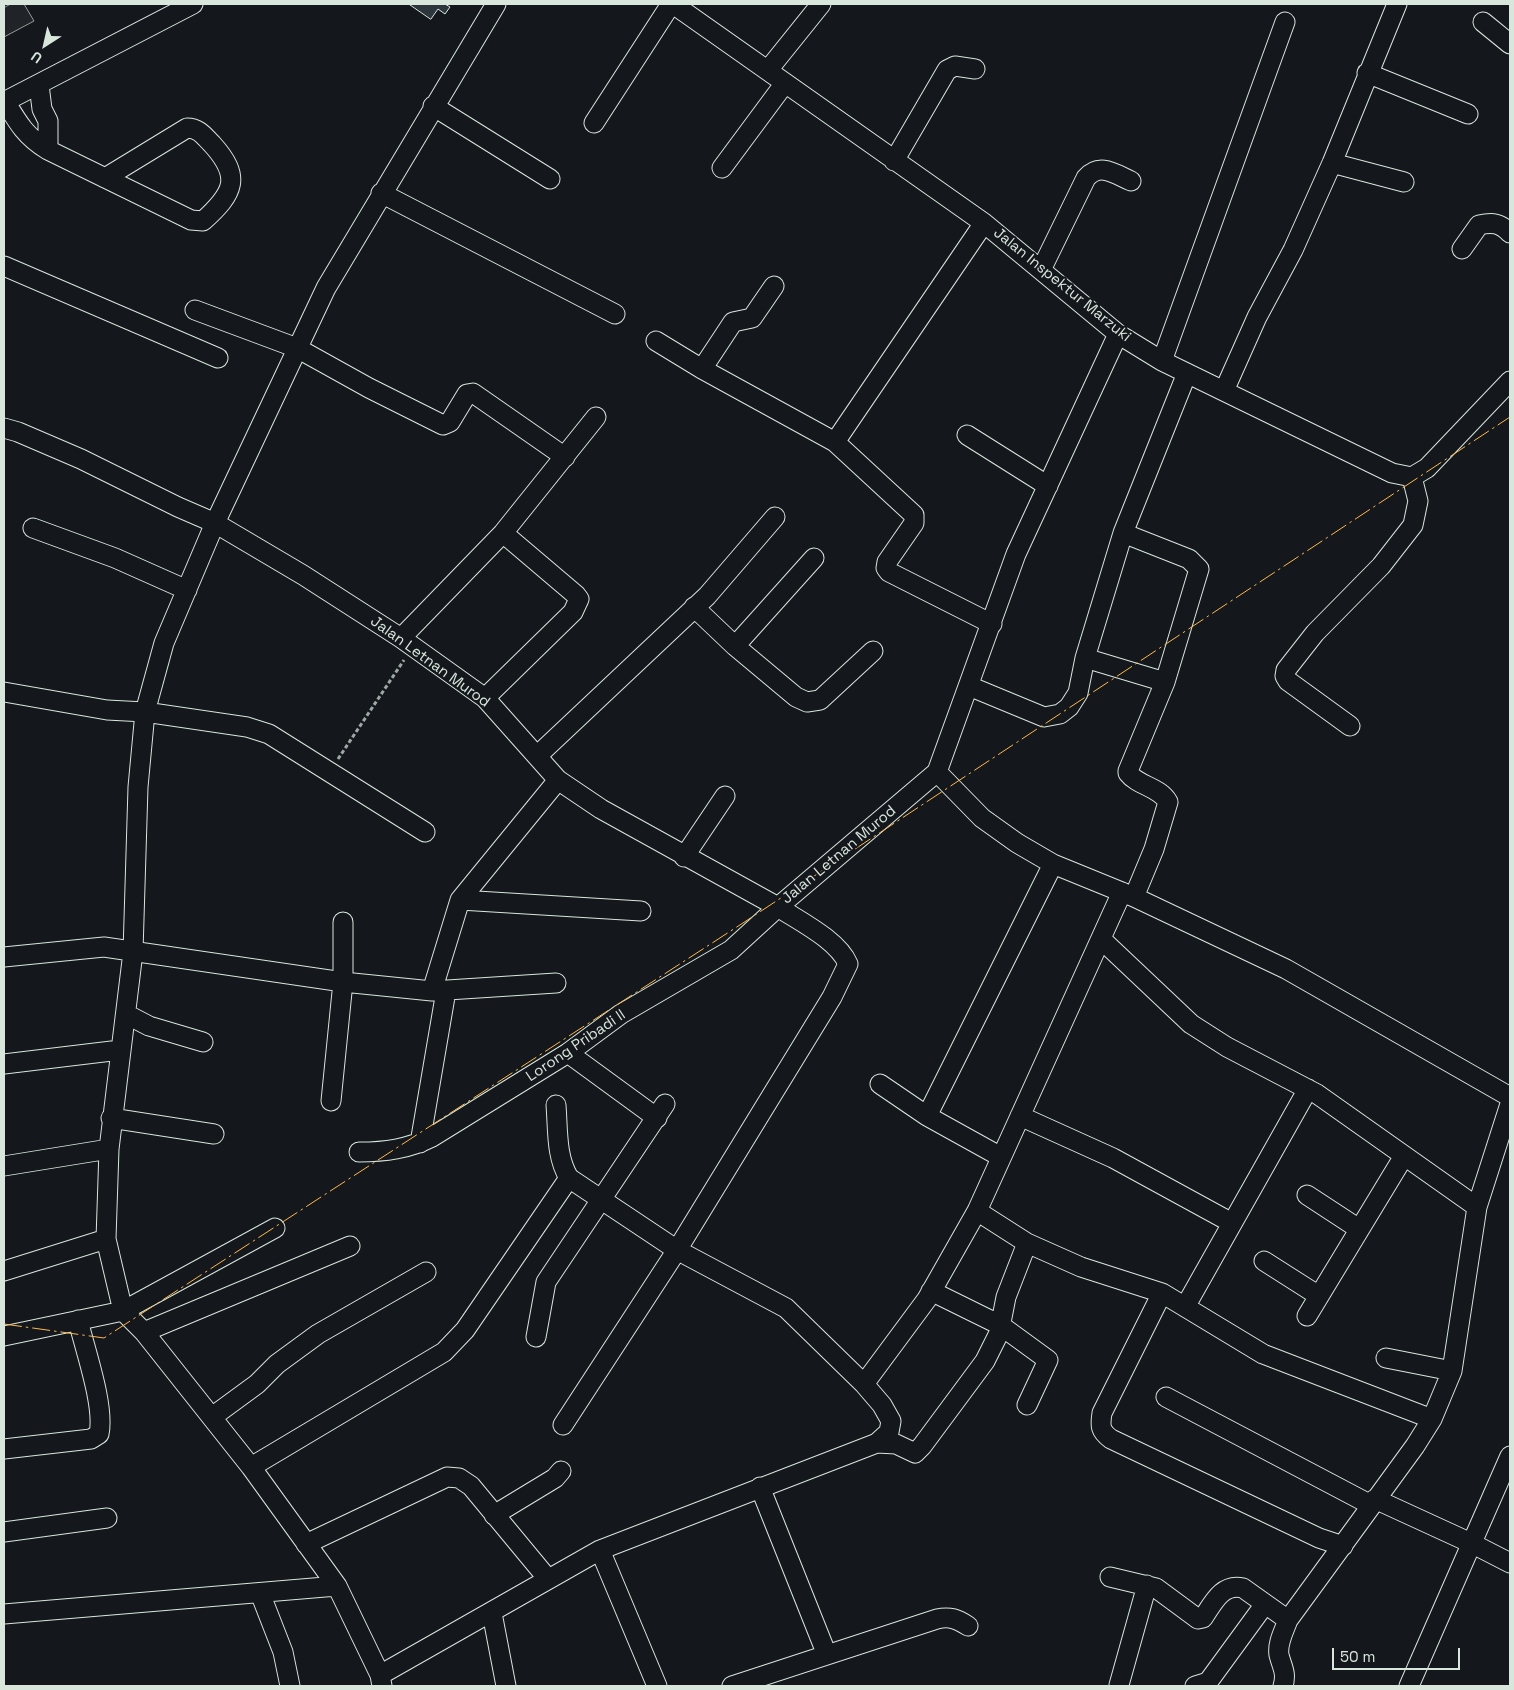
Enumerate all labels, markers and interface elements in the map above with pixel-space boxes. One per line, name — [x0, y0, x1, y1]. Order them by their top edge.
north arrow — [20, 20, 70, 70]
text: U — [27, 47, 45, 67]
street label: Jalan Inspektur Marzuki — [990, 224, 1134, 346]
street label: Jalan Letnan Murod — [367, 613, 493, 711]
street label: Jalan Letnan Murod — [778, 802, 900, 908]
street label: Lorong Pribadi II — [523, 1006, 629, 1086]
scale bar — [1334, 1638, 1462, 1670]
text: 50 m — [1340, 1647, 1375, 1666]

